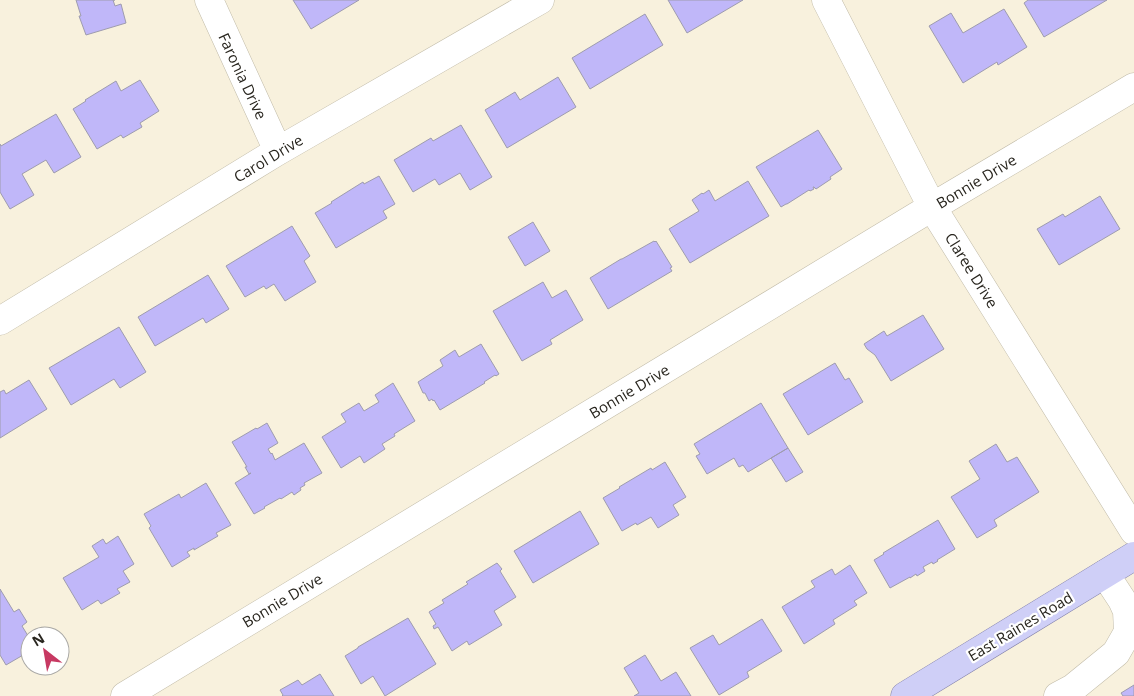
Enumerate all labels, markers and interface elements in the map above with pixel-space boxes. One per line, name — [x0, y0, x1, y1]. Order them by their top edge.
street label: Faronia Drive — [214, 30, 272, 122]
street label: Carol Drive — [230, 130, 306, 186]
street label: Bonnie Drive — [932, 149, 1020, 213]
street label: Claree Drive — [941, 229, 1003, 311]
street label: Bonnie Drive — [585, 359, 673, 423]
street label: Bonnie Drive — [238, 568, 326, 632]
street label: East Raines Road — [964, 587, 1076, 665]
north arrow — [20, 626, 70, 676]
text: N — [28, 628, 48, 651]

